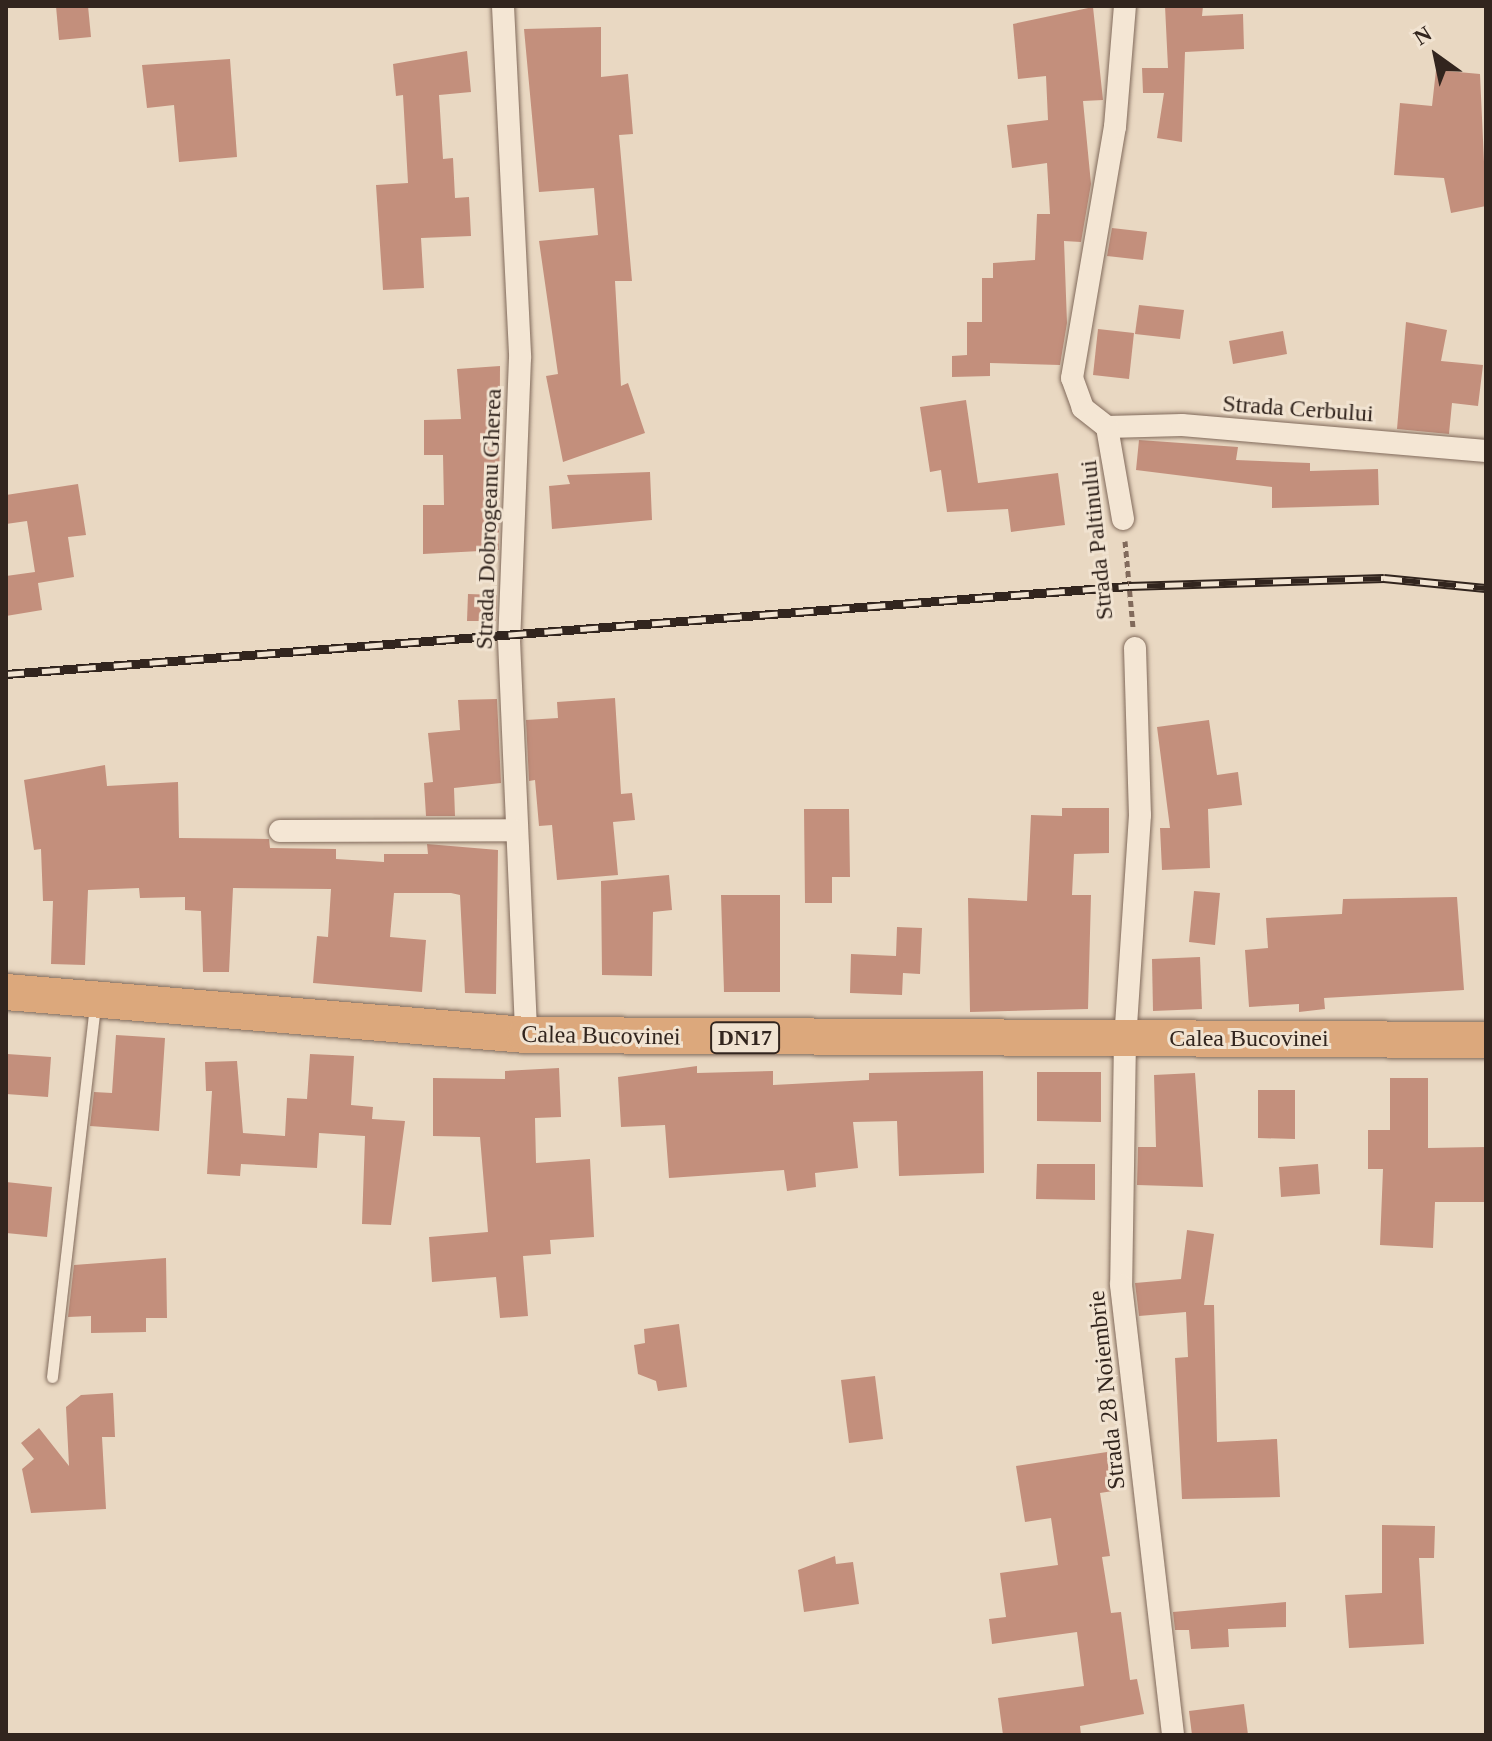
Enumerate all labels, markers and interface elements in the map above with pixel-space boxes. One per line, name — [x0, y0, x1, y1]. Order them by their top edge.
north arrow — [1396, 16, 1476, 96]
text: N — [1409, 21, 1436, 50]
street label: Strada Dobrogeanu Gherea — [470, 388, 508, 650]
street label: Strada Cerbului — [1222, 389, 1374, 429]
street label: Strada Paltinului — [1074, 459, 1120, 621]
street label: Calea Bucovinei — [521, 1020, 681, 1052]
road number: DN17 — [709, 1020, 781, 1056]
street label: Calea Bucovinei — [1169, 1025, 1329, 1053]
street label: Strada 28 Noiembrie — [1082, 1289, 1132, 1491]

